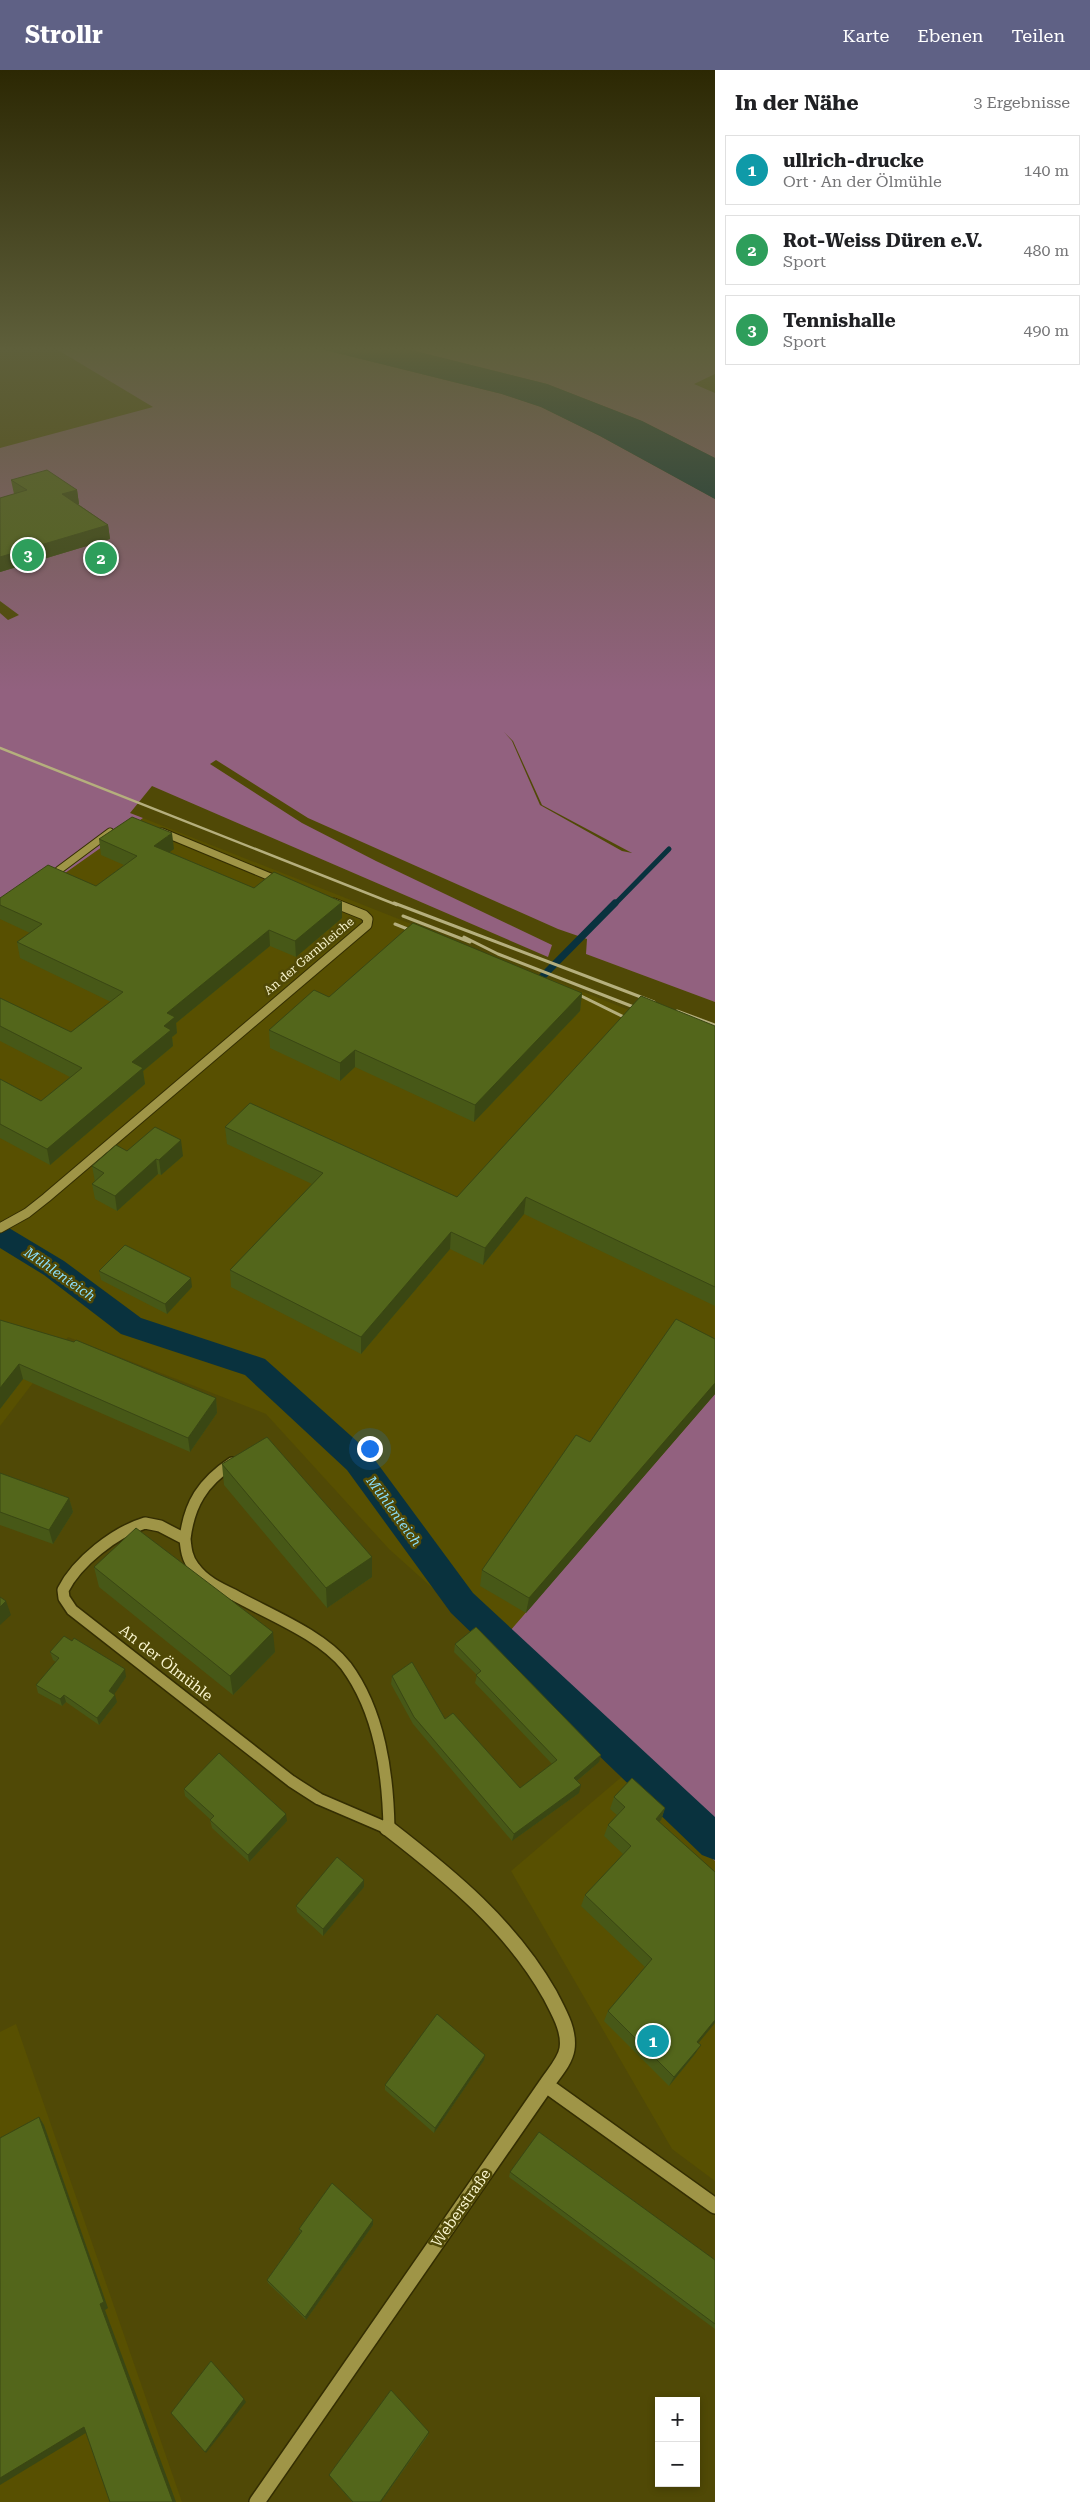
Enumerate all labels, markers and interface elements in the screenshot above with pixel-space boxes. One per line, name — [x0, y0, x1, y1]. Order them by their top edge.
text: Strollr — [25, 21, 103, 49]
text: Karte — [843, 25, 889, 46]
text: Ebenen — [917, 25, 983, 46]
text: Teilen — [1011, 25, 1065, 46]
text: In der Nähe — [735, 91, 858, 115]
text: 3 Ergebnisse — [973, 93, 1070, 112]
text: ullrich-drucke — [783, 149, 924, 172]
text: 1 — [748, 161, 756, 180]
text: 140 m — [1023, 161, 1069, 180]
text: Ort · An der Ölmühle — [783, 172, 942, 191]
text: Rot-Weiss Düren e.V. — [783, 229, 983, 252]
text: 2 — [748, 241, 756, 260]
text: 480 m — [1023, 241, 1069, 260]
text: Sport — [783, 252, 826, 271]
text: Tennishalle — [783, 309, 896, 332]
text: 3 — [748, 321, 756, 340]
text: 490 m — [1023, 321, 1069, 340]
text: Sport — [783, 332, 826, 351]
pin: 3 — [12, 536, 44, 574]
pin: 2 — [85, 539, 117, 577]
street label: An der Garnbleiche — [261, 914, 357, 998]
water label: Mühlenteich — [21, 1243, 99, 1304]
your location — [357, 1436, 383, 1462]
water label: Mühlenteich — [363, 1472, 425, 1549]
street label: An der Ölmühle — [116, 1621, 216, 1705]
pin: 1 — [637, 2022, 669, 2060]
street label: Weberstraße — [427, 2165, 495, 2251]
map controls — [655, 2397, 700, 2487]
button: + — [655, 2397, 700, 2442]
button: − — [655, 2442, 700, 2487]

